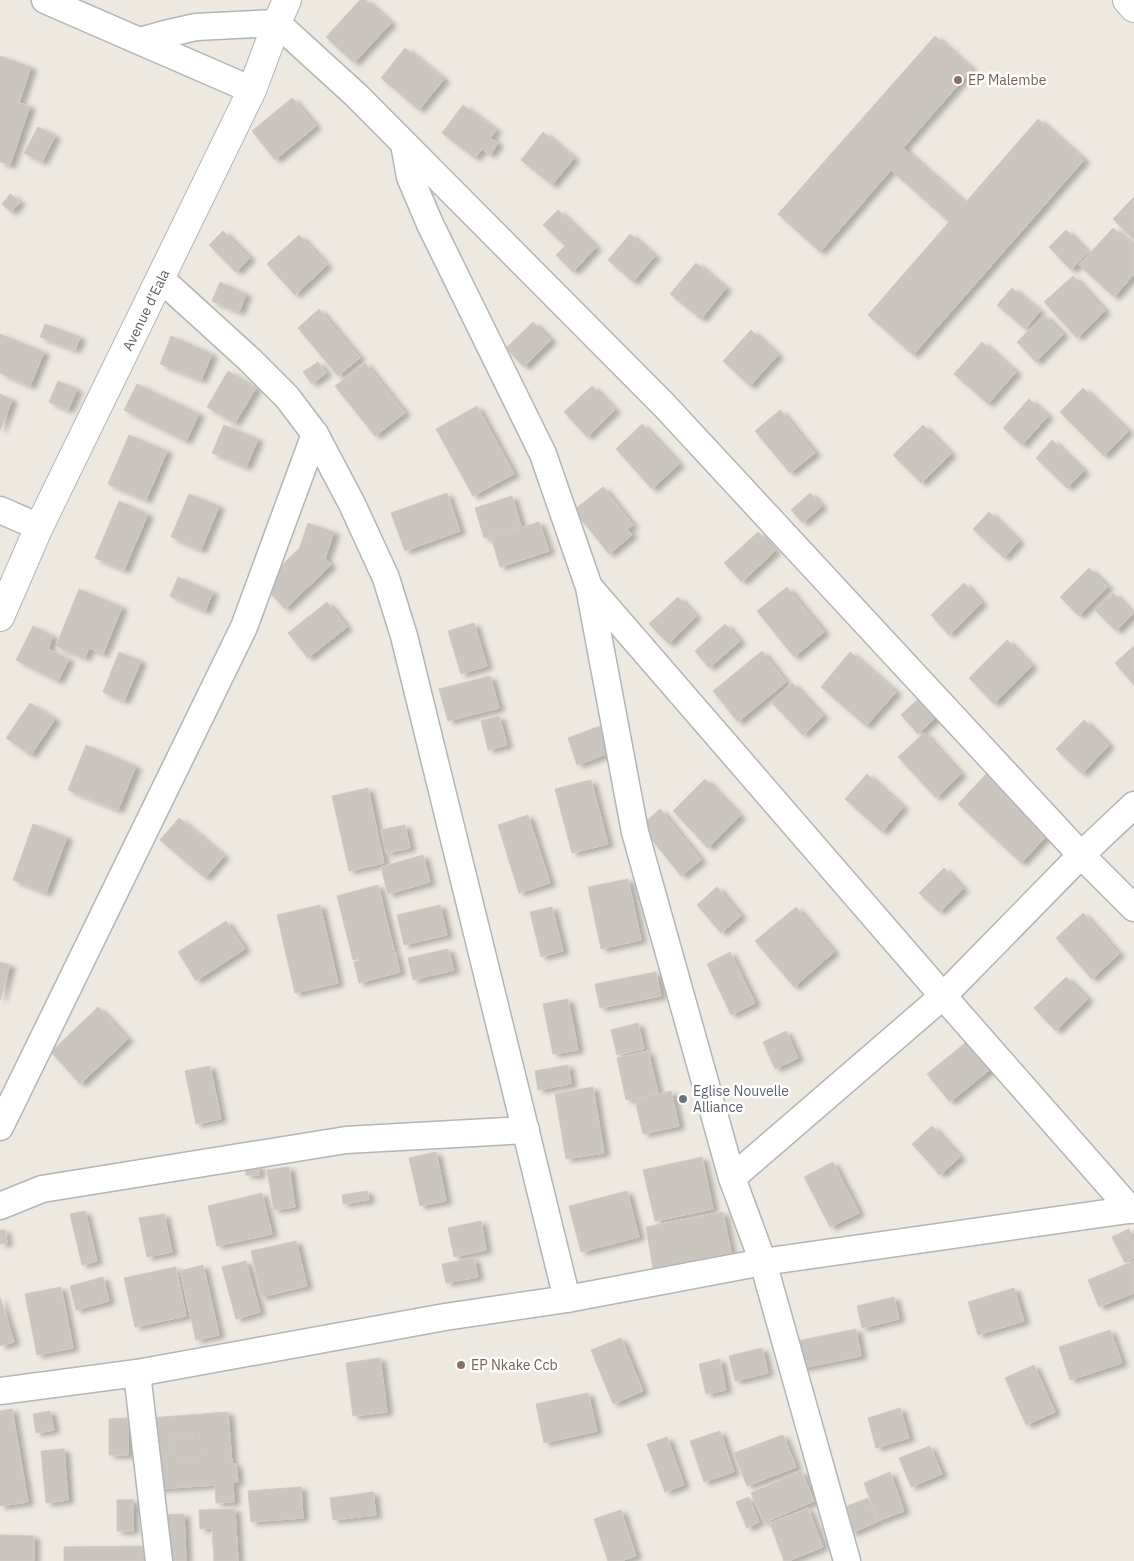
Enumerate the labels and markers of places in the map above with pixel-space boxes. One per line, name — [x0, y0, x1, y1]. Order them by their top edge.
place label: EP Malembe — [968, 71, 1047, 89]
marker: EP Malembe — [952, 74, 964, 86]
place label: Eglise Nouvelle Alliance — [693, 1082, 789, 1116]
marker: Eglise Nouvelle Alliance — [677, 1093, 689, 1105]
place label: EP Nkake Ccb — [471, 1356, 558, 1374]
marker: EP Nkake Ccb — [455, 1359, 467, 1371]

